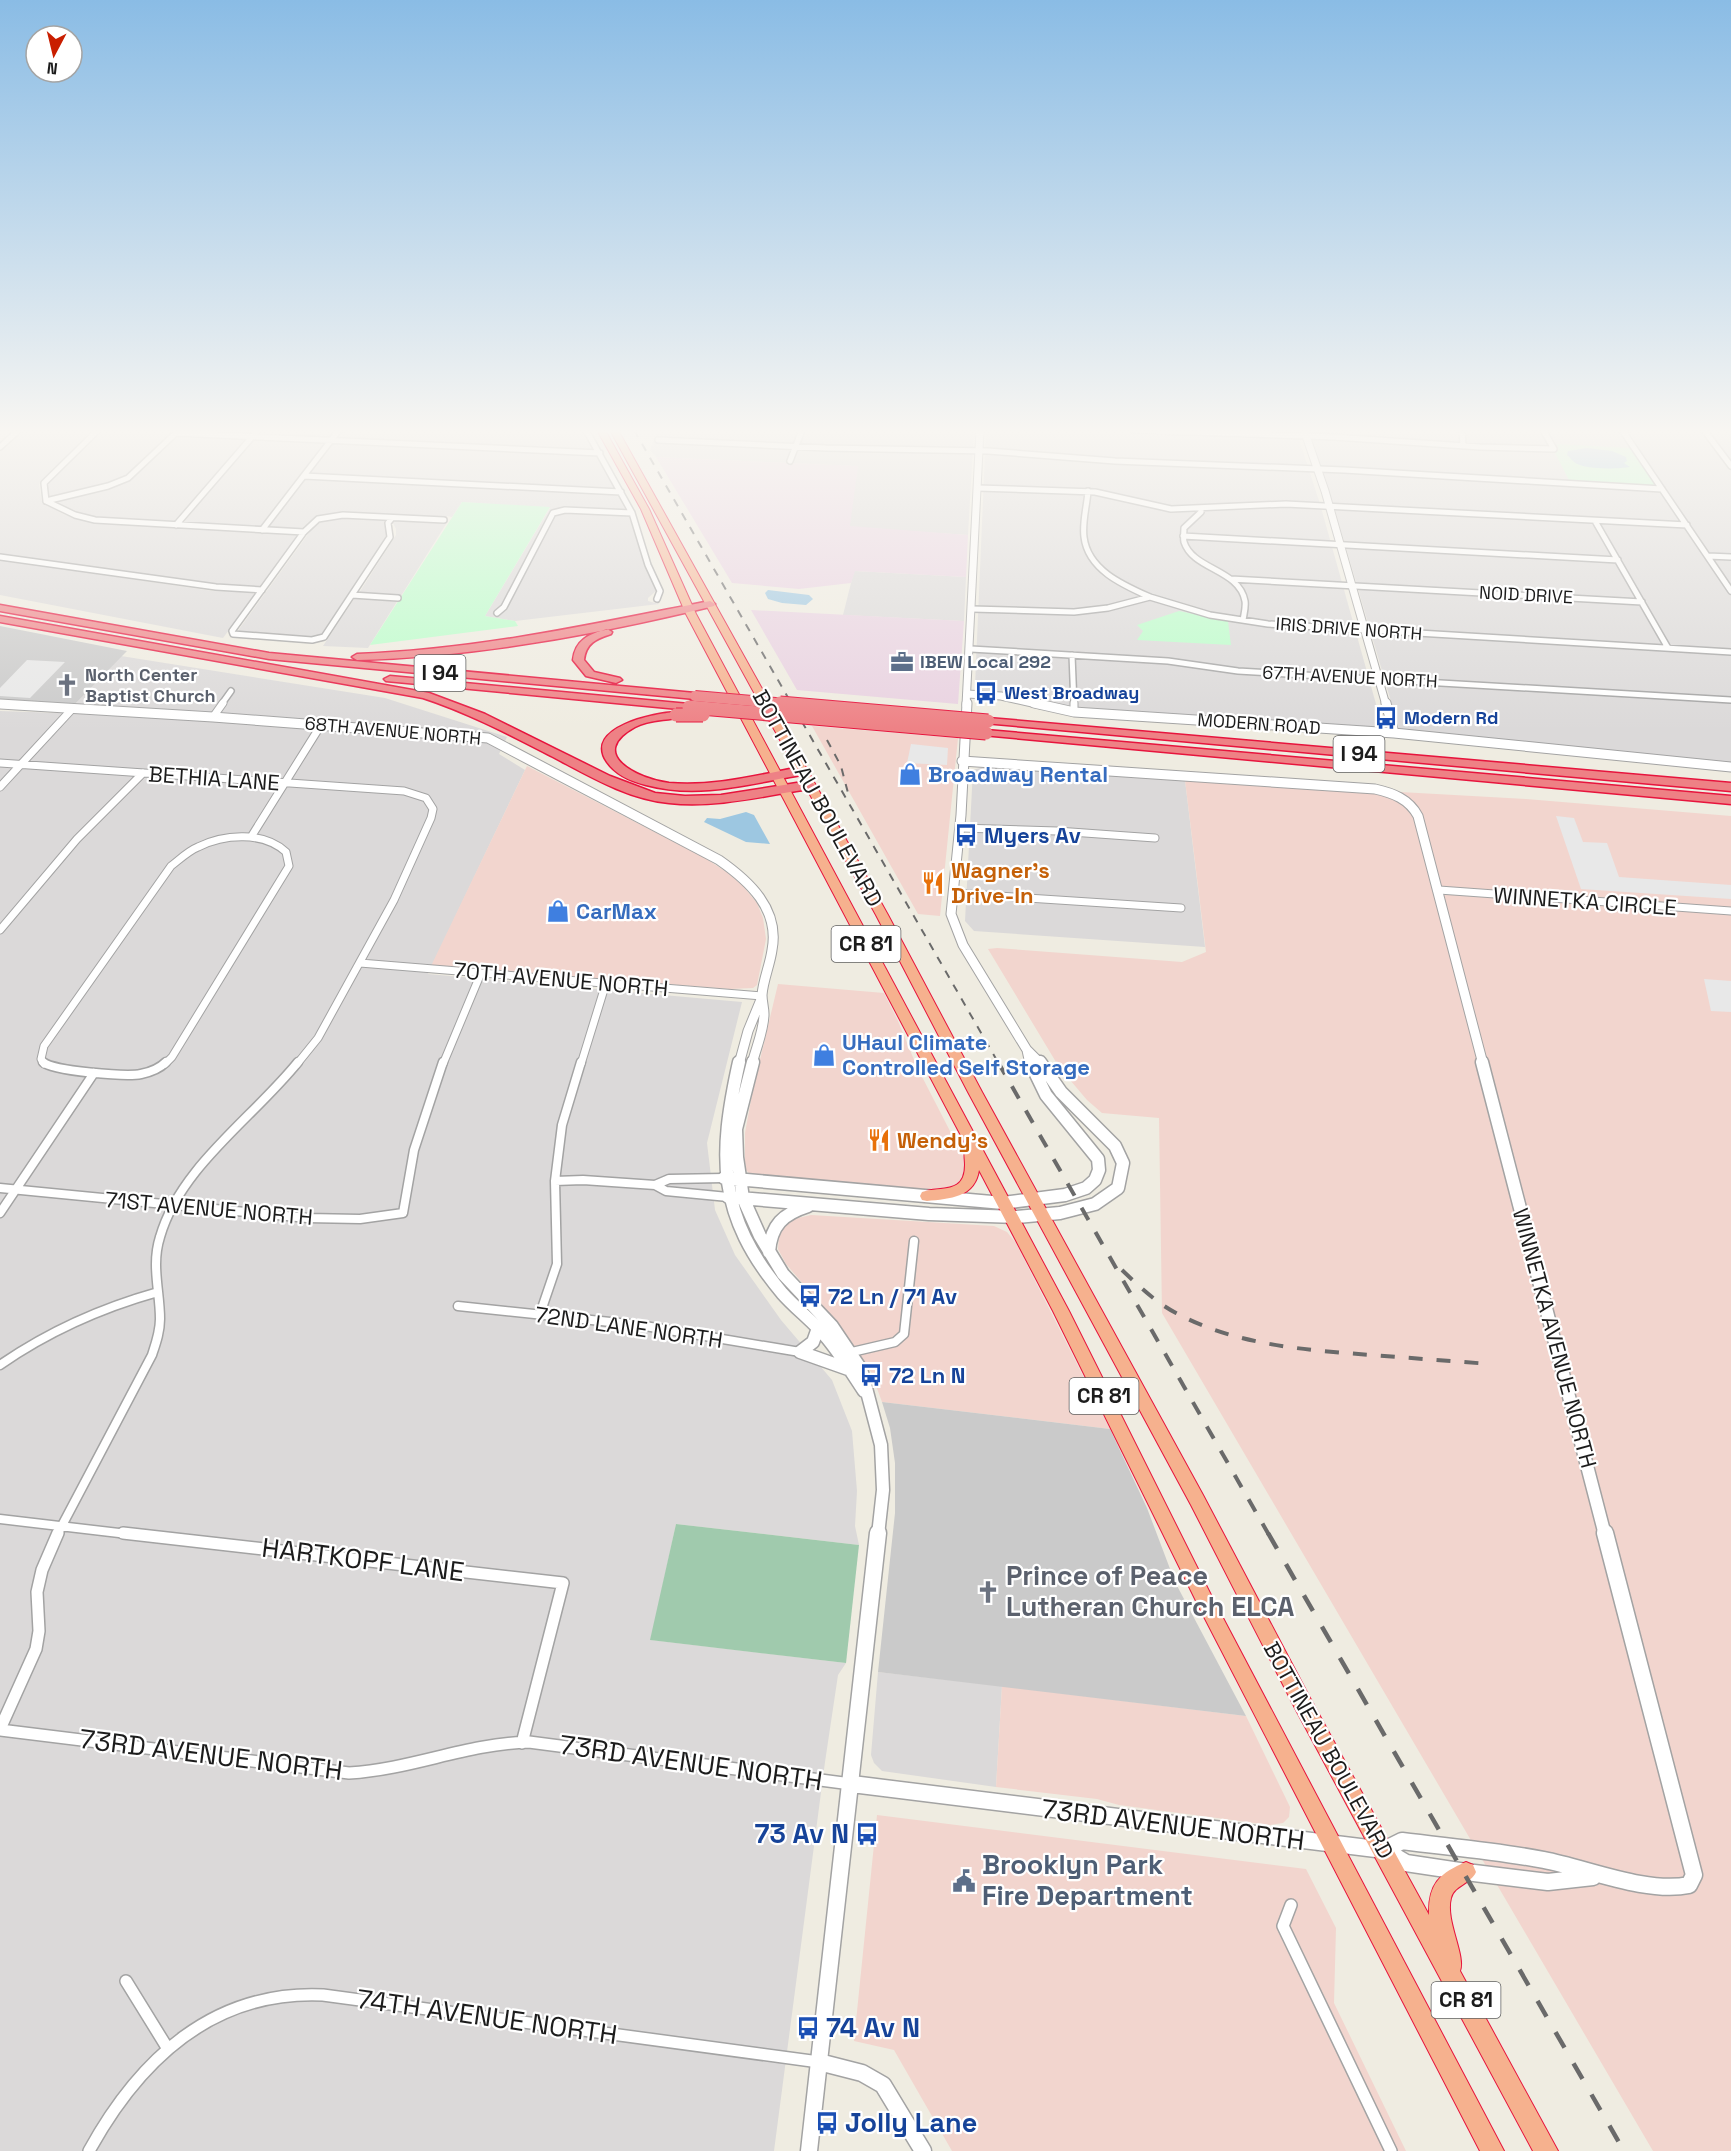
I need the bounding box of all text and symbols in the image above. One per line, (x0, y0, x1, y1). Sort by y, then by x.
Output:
north arrow (24, 24, 84, 84)
text: N (46, 57, 59, 79)
street label: NOID DRIVE (1479, 581, 1574, 608)
street label: IRIS DRIVE NORTH (1275, 612, 1423, 645)
office icon: IBEW Local 292 (889, 649, 915, 675)
place label: IBEW Local 292 (920, 650, 1051, 673)
road number: I 94 (414, 655, 466, 691)
street label: 67TH AVENUE NORTH (1262, 660, 1438, 693)
place label: North Center Baptist Church (85, 663, 216, 707)
church icon: North Center Baptist Church (54, 672, 80, 698)
bus stop icon: West Broadway (973, 680, 999, 706)
place label: West Broadway (1004, 681, 1139, 704)
street label: BOTTINEAU BOULEVARD (747, 685, 889, 911)
bus stop icon: Modern Rd (1373, 705, 1399, 731)
place label: Modern Rd (1404, 706, 1498, 729)
street label: MODERN ROAD (1197, 708, 1322, 739)
street label: 68TH AVENUE NORTH (304, 711, 482, 750)
road number: I 94 (1334, 736, 1384, 772)
street label: BETHIA LANE (147, 759, 281, 797)
place label: Broadway Rental (928, 760, 1108, 788)
shop icon: Broadway Rental (897, 761, 923, 787)
place label: Myers Av (984, 821, 1081, 849)
bus stop icon: Myers Av (953, 822, 979, 848)
place label: Wagner's Drive-In (951, 856, 1050, 909)
restaurant icon: Wagner's Drive-In (920, 870, 946, 896)
street label: WINNETKA CIRCLE (1492, 881, 1678, 921)
place label: CarMax (576, 897, 657, 925)
shop icon: CarMax (545, 898, 571, 924)
road number: CR 81 (832, 926, 900, 962)
street label: 70TH AVENUE NORTH (452, 956, 670, 1002)
place label: UHaul Climate Controlled Self Storage (842, 1028, 1090, 1081)
shop icon: UHaul Climate Controlled Self Storage (811, 1042, 837, 1068)
place label: Wendy's (897, 1126, 988, 1154)
restaurant icon: Wendy's (866, 1127, 892, 1153)
street label: 71ST AVENUE NORTH (104, 1185, 314, 1231)
street label: WINNETKA AVENUE NORTH (1507, 1205, 1603, 1471)
place label: 72 Ln / 71 Av (828, 1282, 957, 1310)
bus stop icon: 72 Ln / 71 Av (797, 1283, 823, 1309)
street label: 72ND LANE NORTH (533, 1300, 725, 1354)
place label: 72 Ln N (889, 1361, 966, 1389)
bus stop icon: 72 Ln N (858, 1362, 884, 1388)
road number: CR 81 (1070, 1378, 1138, 1414)
street label: HARTKOPF LANE (260, 1530, 466, 1589)
place label: Prince of Peace Lutheran Church ELCA (1006, 1558, 1294, 1624)
church icon: Prince of Peace Lutheran Church ELCA (975, 1579, 1001, 1605)
street label: BOTTINEAU BOULEVARD (1258, 1637, 1400, 1863)
street label: 73RD AVENUE NORTH (77, 1721, 345, 1788)
street label: 73RD AVENUE NORTH (557, 1727, 825, 1798)
street label: 73RD AVENUE NORTH (1039, 1791, 1307, 1858)
place label: 73 Av N (755, 1816, 849, 1851)
bus stop icon: 73 Av N (854, 1821, 880, 1847)
place label: Brooklyn Park Fire Department (982, 1847, 1193, 1913)
public building icon: Brooklyn Park Fire Department (951, 1868, 977, 1894)
street label: 74TH AVENUE NORTH (355, 1981, 620, 2052)
road number: CR 81 (1432, 1982, 1500, 2018)
place label: 74 Av N (826, 2010, 920, 2045)
bus stop icon: 74 Av N (795, 2015, 821, 2041)
place label: Jolly Lane (845, 2105, 977, 2140)
bus stop icon: Jolly Lane (814, 2110, 840, 2136)

